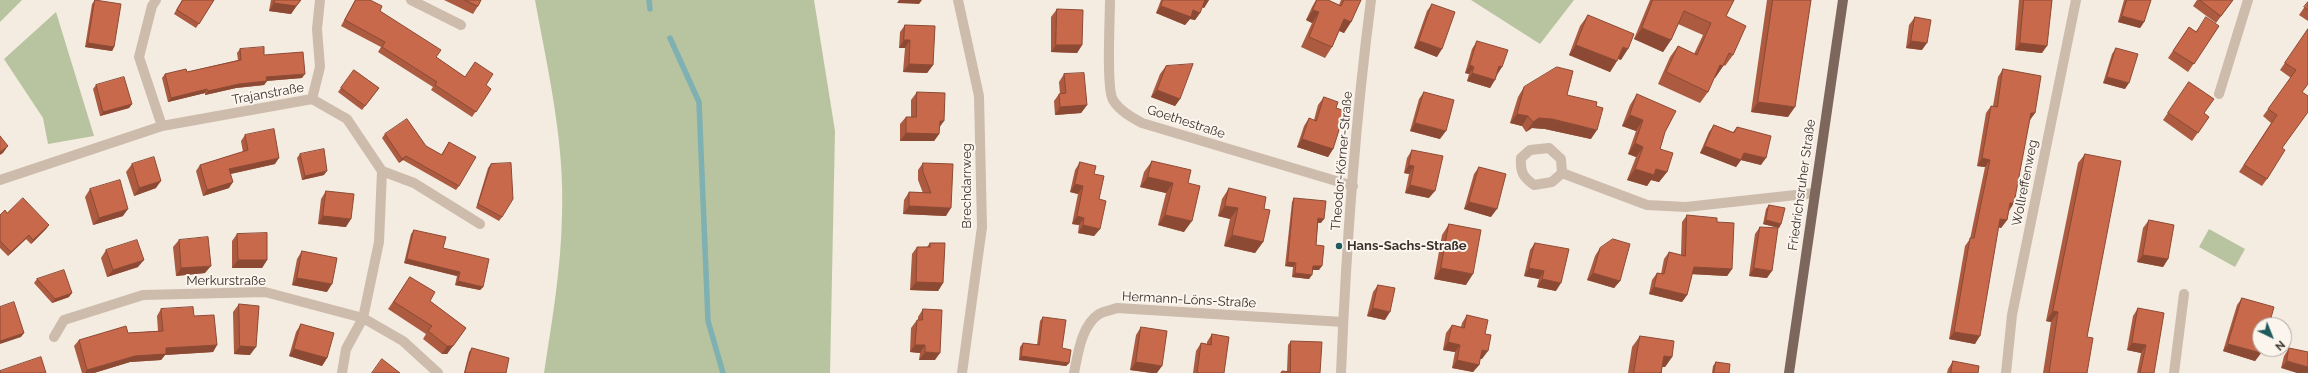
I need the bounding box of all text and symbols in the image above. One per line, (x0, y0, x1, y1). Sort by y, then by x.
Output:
street label: Trajanstraße (231, 80, 305, 108)
street label: Theodor-Körner-Straße (1328, 91, 1356, 231)
street label: Goethestraße (1145, 102, 1227, 142)
street label: Friedrichsruher Straße (1785, 118, 1819, 252)
street label: Wollreffenweg (2009, 138, 2041, 228)
street label: Brechdarrweg (959, 143, 975, 229)
place label: Hans-Sachs-Straße (1347, 238, 1467, 254)
marker: Hans-Sachs-Straße (1334, 241, 1344, 251)
street label: Merkurstraße (186, 273, 266, 289)
street label: Hermann-Löns-Straße (1121, 289, 1257, 311)
north arrow (2252, 317, 2292, 357)
text: N (2272, 338, 2287, 353)

